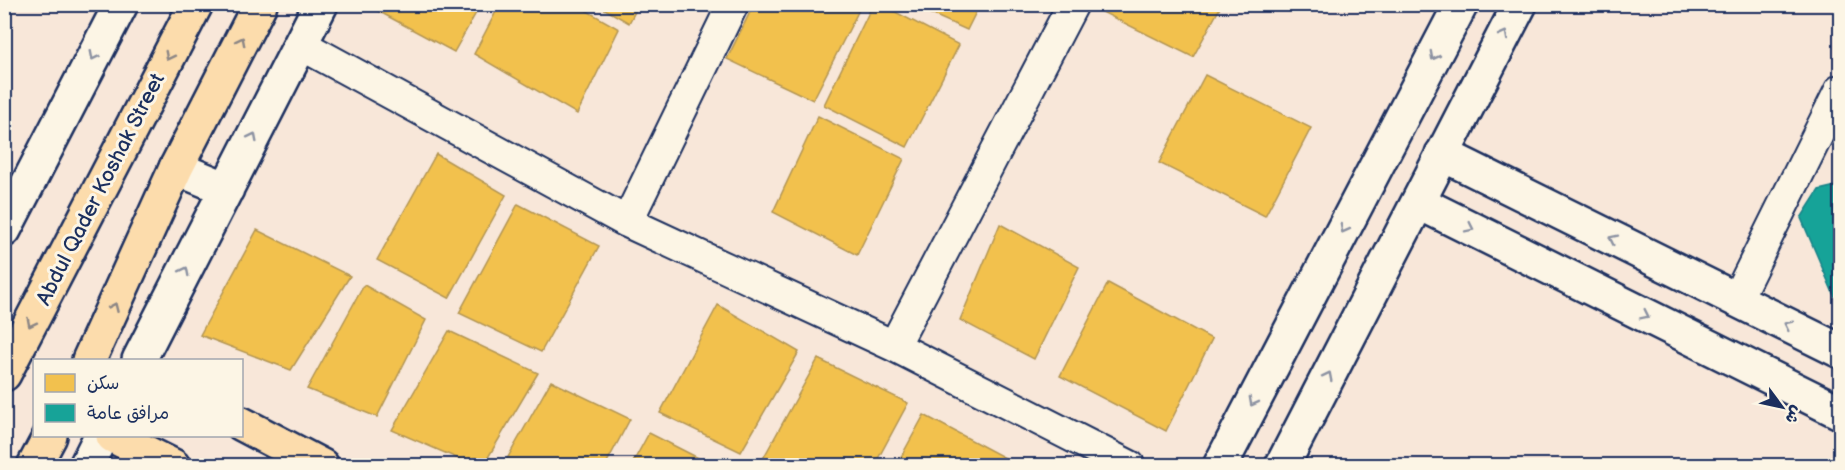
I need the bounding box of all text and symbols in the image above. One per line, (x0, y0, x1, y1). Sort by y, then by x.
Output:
one-way arrow (1497, 31, 1509, 42)
one-way arrow (234, 37, 245, 47)
one-way arrow (90, 50, 101, 61)
one-way arrow (165, 50, 176, 61)
one-way arrow (1430, 50, 1441, 61)
street label: Abdul Qader Koshak Street (31, 69, 170, 309)
one-way arrow (246, 132, 257, 143)
one-way arrow (1464, 221, 1474, 232)
one-way arrow (1340, 223, 1351, 233)
one-way arrow (1609, 234, 1620, 246)
one-way arrow (178, 267, 189, 277)
one-way arrow (106, 303, 118, 314)
one-way arrow (1638, 307, 1649, 319)
one-way arrow (27, 317, 38, 327)
one-way arrow (1783, 321, 1794, 333)
legend (33, 359, 243, 437)
one-way arrow (1321, 372, 1332, 383)
text: سكن (87, 373, 119, 394)
north arrow (1752, 377, 1812, 437)
one-way arrow (1249, 396, 1260, 406)
text: ش (1781, 402, 1806, 427)
text: مرافق عامة (87, 403, 169, 424)

